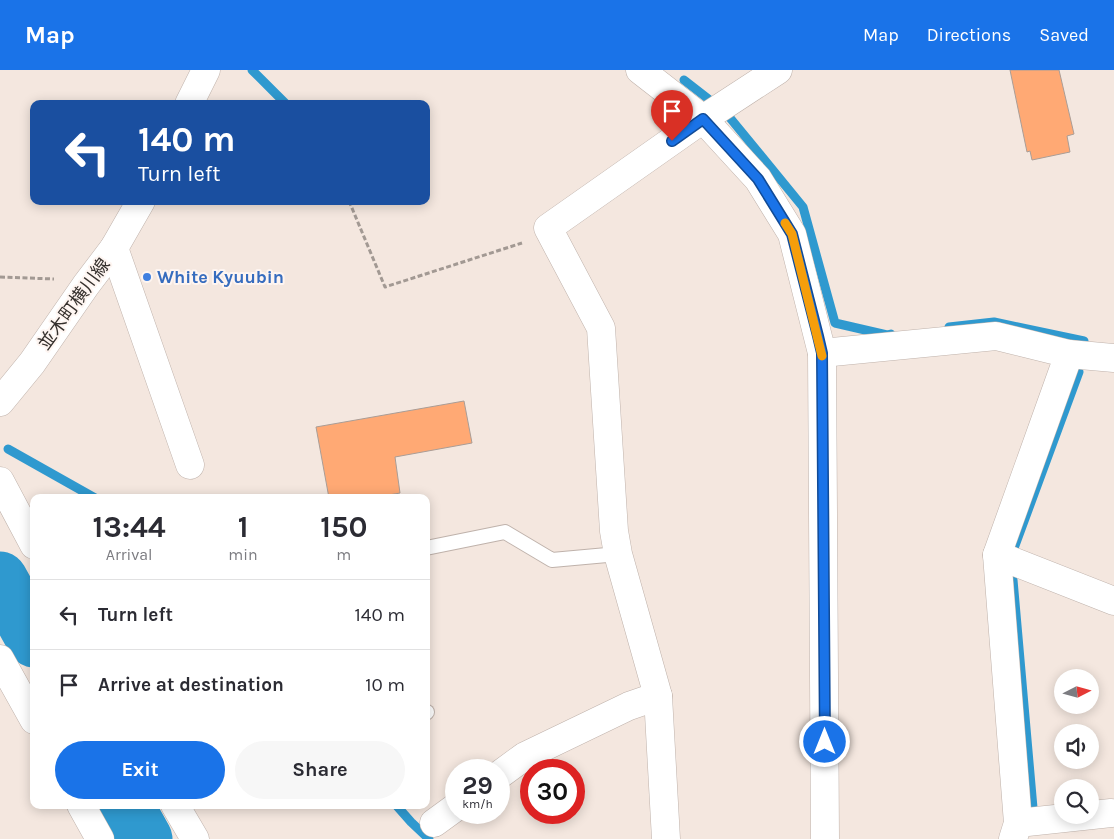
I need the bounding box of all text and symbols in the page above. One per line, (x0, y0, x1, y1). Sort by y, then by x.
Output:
text: Map (25, 21, 75, 49)
text: Map (863, 24, 899, 46)
text: Directions (927, 24, 1011, 46)
text: Saved (1039, 24, 1089, 46)
pin (651, 90, 693, 141)
icon: arrive (658, 97, 686, 125)
text: 140 m (138, 119, 236, 160)
icon: left (55, 120, 120, 185)
text: Turn left (138, 161, 221, 187)
street label: 並木町横川線 (33, 254, 115, 354)
place label: White Kyuubin (157, 266, 284, 288)
marker: White Kyuubin (141, 271, 153, 283)
text: 13:44 (93, 509, 166, 545)
text: 1 (238, 509, 248, 545)
text: 150 (320, 509, 367, 545)
text: Arrival (106, 545, 153, 564)
text: min (228, 545, 258, 564)
text: m (336, 545, 351, 564)
icon: left (55, 601, 83, 629)
text: Turn left (98, 604, 173, 626)
text: 140 m (355, 604, 405, 626)
north arrow (1054, 669, 1099, 714)
map controls (1054, 669, 1099, 824)
icon: arrive (55, 671, 83, 699)
text: Arrive at destination (98, 674, 284, 696)
text: 10 m (365, 674, 405, 696)
position arrow (798, 715, 850, 767)
button: sound (1054, 724, 1099, 769)
button: Exit (55, 741, 225, 799)
button: Share (235, 741, 405, 799)
speed limit sign: 30 (520, 759, 585, 824)
text: 29 (462, 771, 493, 800)
button: search (1054, 779, 1099, 824)
text: km/h (462, 797, 493, 811)

